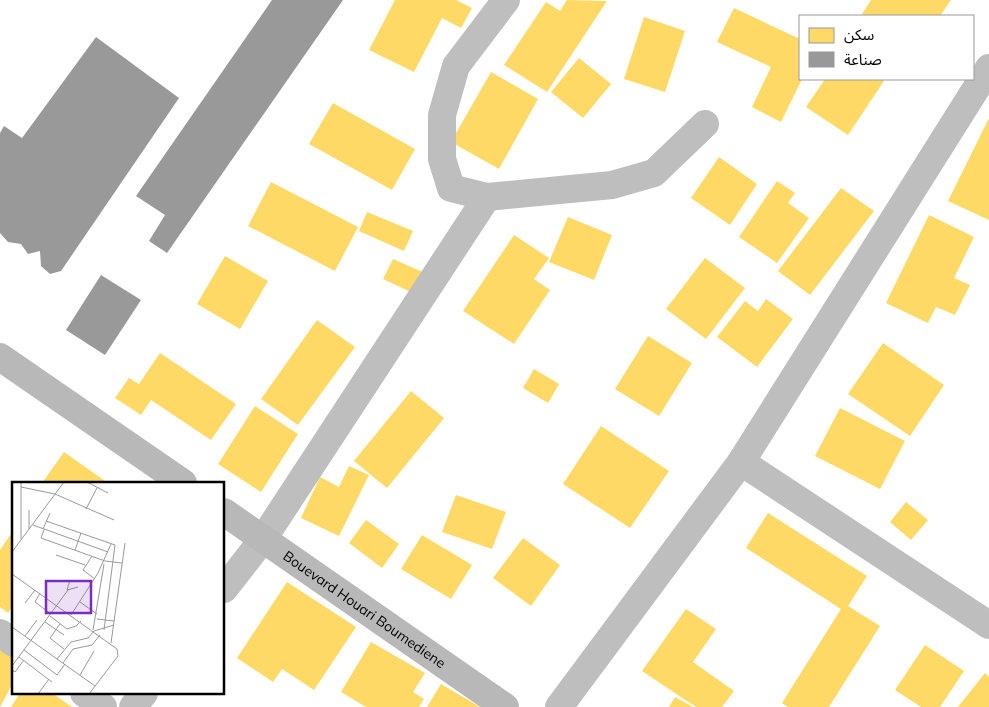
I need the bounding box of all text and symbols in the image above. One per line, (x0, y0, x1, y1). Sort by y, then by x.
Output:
legend (799, 15, 974, 80)
text: سكن (844, 25, 875, 44)
text: صناعة (844, 50, 882, 69)
inset map (12, 482, 225, 694)
street label: Bouevard Houari Boumediene (280, 547, 449, 672)

